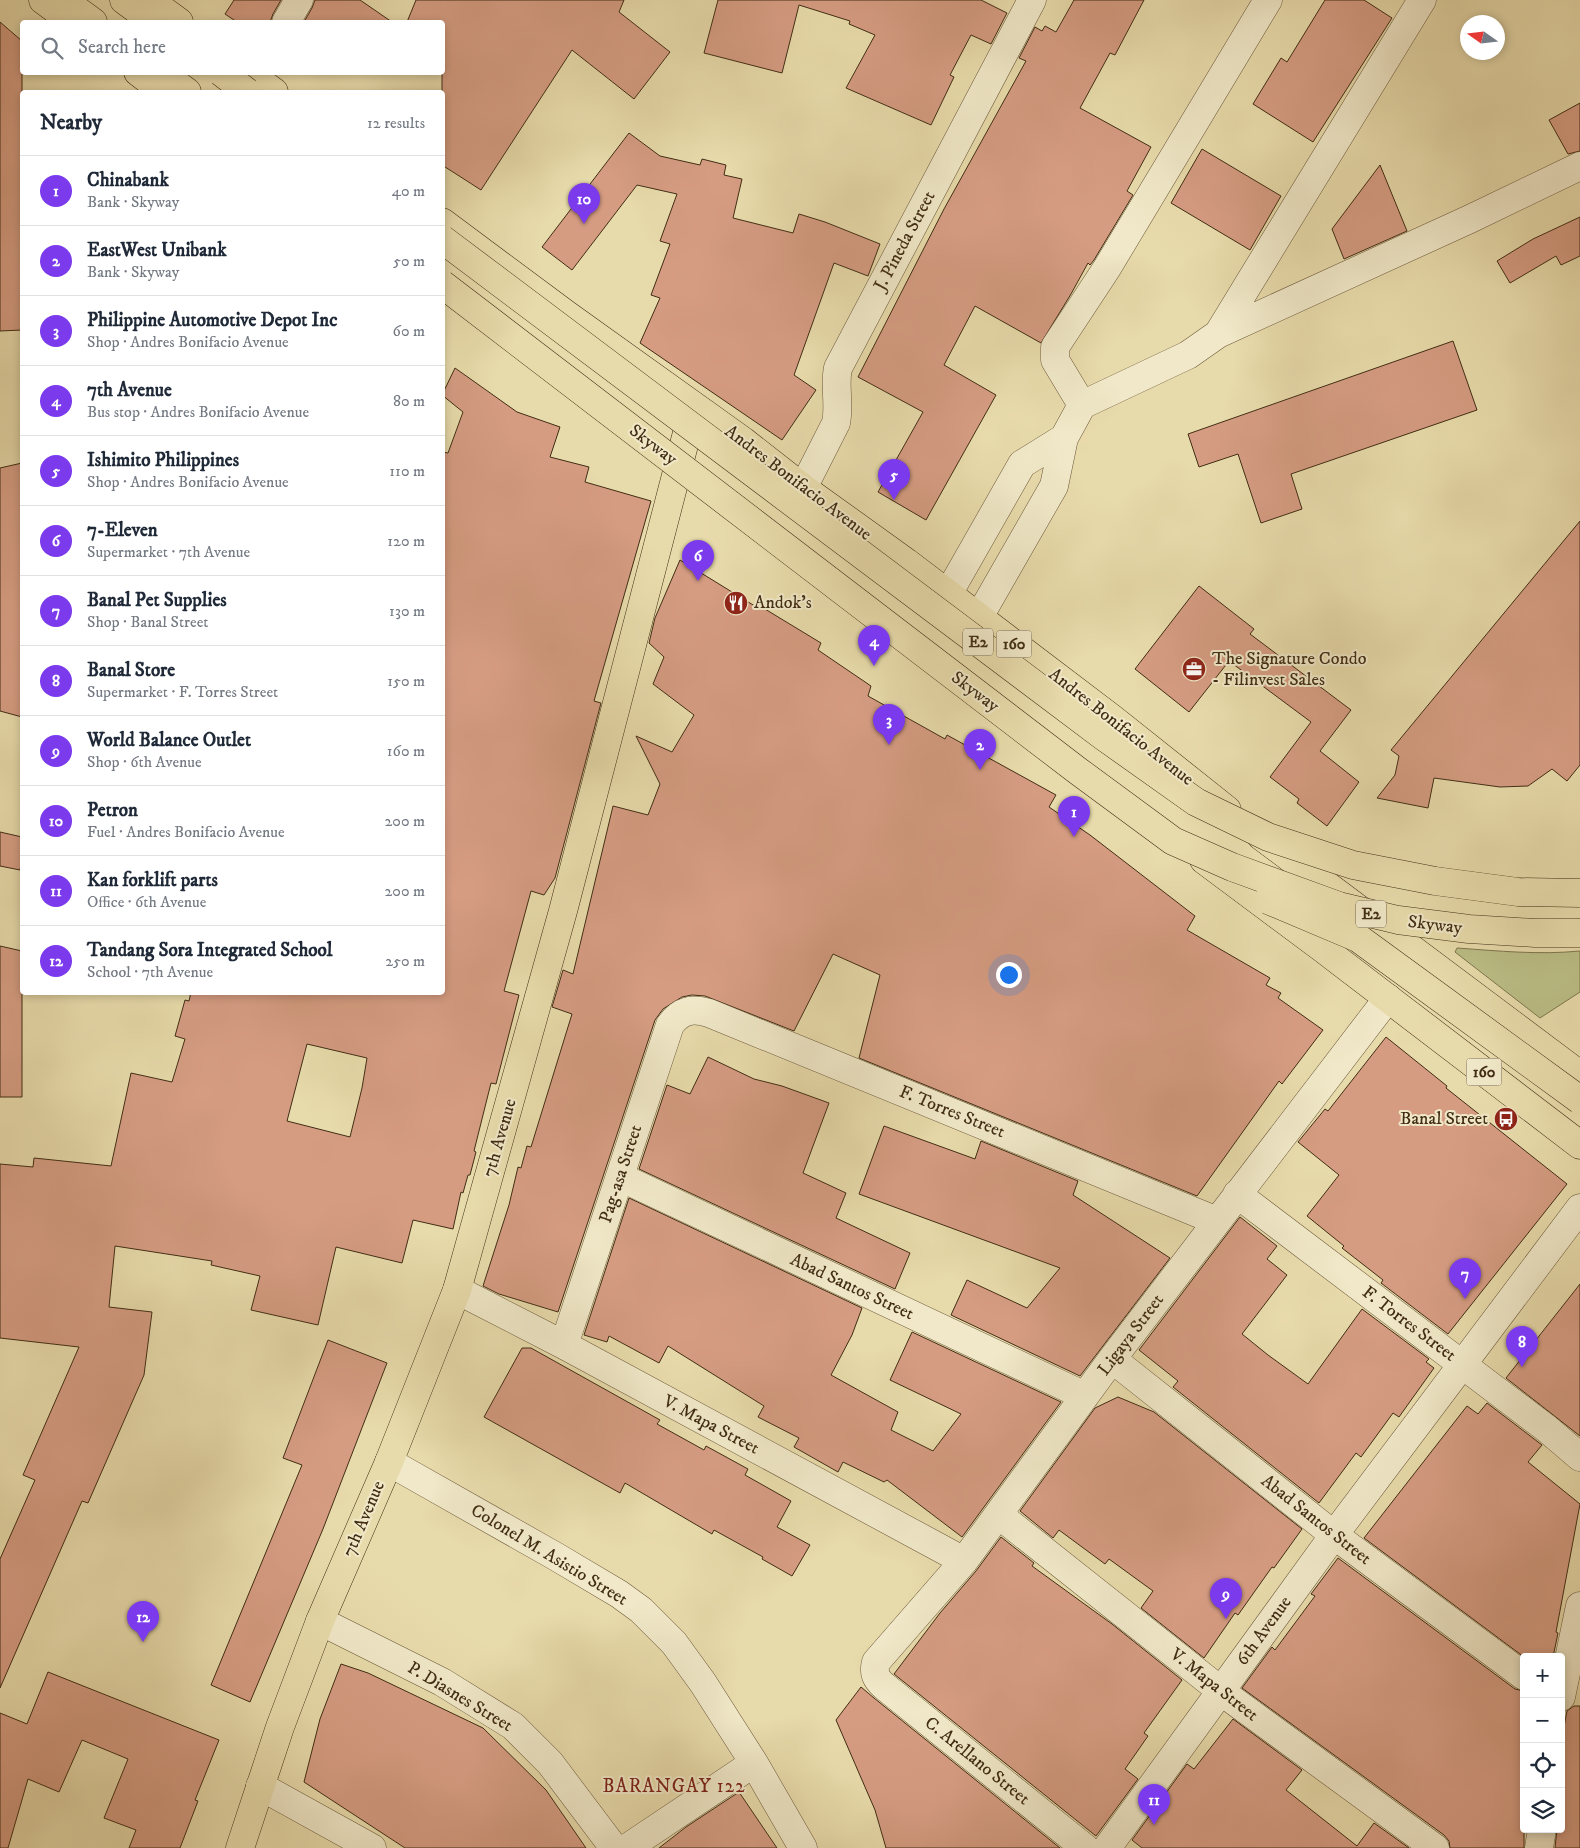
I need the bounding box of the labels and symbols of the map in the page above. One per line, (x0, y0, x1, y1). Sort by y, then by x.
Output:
north arrow (1460, 15, 1505, 60)
pin: 10 (568, 183, 600, 224)
street label: J. Pineda Street (869, 187, 941, 296)
street label: Skyway (625, 420, 682, 470)
street label: Andres Bonifacio Avenue (720, 421, 876, 545)
pin: 5 (878, 459, 910, 500)
pin: 6 (682, 540, 714, 581)
restaurant icon: Andok's (723, 590, 749, 616)
place label: Andok's (754, 592, 812, 614)
pin: 4 (858, 625, 890, 666)
road number: E2 (963, 628, 993, 656)
road number: 160 (996, 630, 1032, 658)
place label: The Signature Condo - Filinvest Sales (1212, 648, 1367, 691)
office icon: The Signature Condo - Filinvest Sales (1181, 656, 1207, 682)
street label: Andres Bonifacio Avenue (1044, 663, 1198, 791)
street label: Skyway (947, 667, 1004, 717)
pin: 3 (873, 704, 905, 745)
pin: 2 (964, 729, 996, 770)
pin: 1 (1058, 796, 1090, 837)
road number: E2 (1356, 901, 1386, 928)
street label: Skyway (1407, 911, 1464, 939)
your location (996, 962, 1022, 988)
road number: 160 (1466, 1058, 1502, 1086)
street label: F. Torres Street (896, 1081, 1008, 1143)
street label: 7th Avenue (478, 1096, 522, 1180)
bus stop icon: Banal Street (1493, 1106, 1519, 1132)
place label: Banal Street (1400, 1108, 1488, 1130)
street label: Pag-asa Street (595, 1122, 647, 1226)
street label: Abad Santos Street (787, 1249, 917, 1325)
pin: 7 (1449, 1258, 1481, 1299)
street label: F. Torres Street (1358, 1282, 1461, 1367)
street label: Ligaya Street (1093, 1290, 1169, 1380)
pin: 8 (1506, 1326, 1538, 1367)
street label: V. Mapa Street (658, 1390, 763, 1460)
street label: Abad Santos Street (1257, 1470, 1376, 1570)
street label: 7th Avenue (338, 1478, 390, 1560)
street label: Colonel M. Asistio Street (467, 1499, 632, 1611)
pin: 9 (1210, 1578, 1242, 1619)
street label: 6th Avenue (1231, 1592, 1297, 1670)
pin: 12 (127, 1601, 159, 1642)
street label: V. Mapa Street (1165, 1643, 1263, 1726)
street label: P. Diasnes Street (404, 1657, 517, 1737)
street label: C. Arellano Street (920, 1712, 1034, 1810)
district label: BARANGAY 122 (603, 1775, 745, 1798)
pin: 11 (1138, 1784, 1170, 1825)

